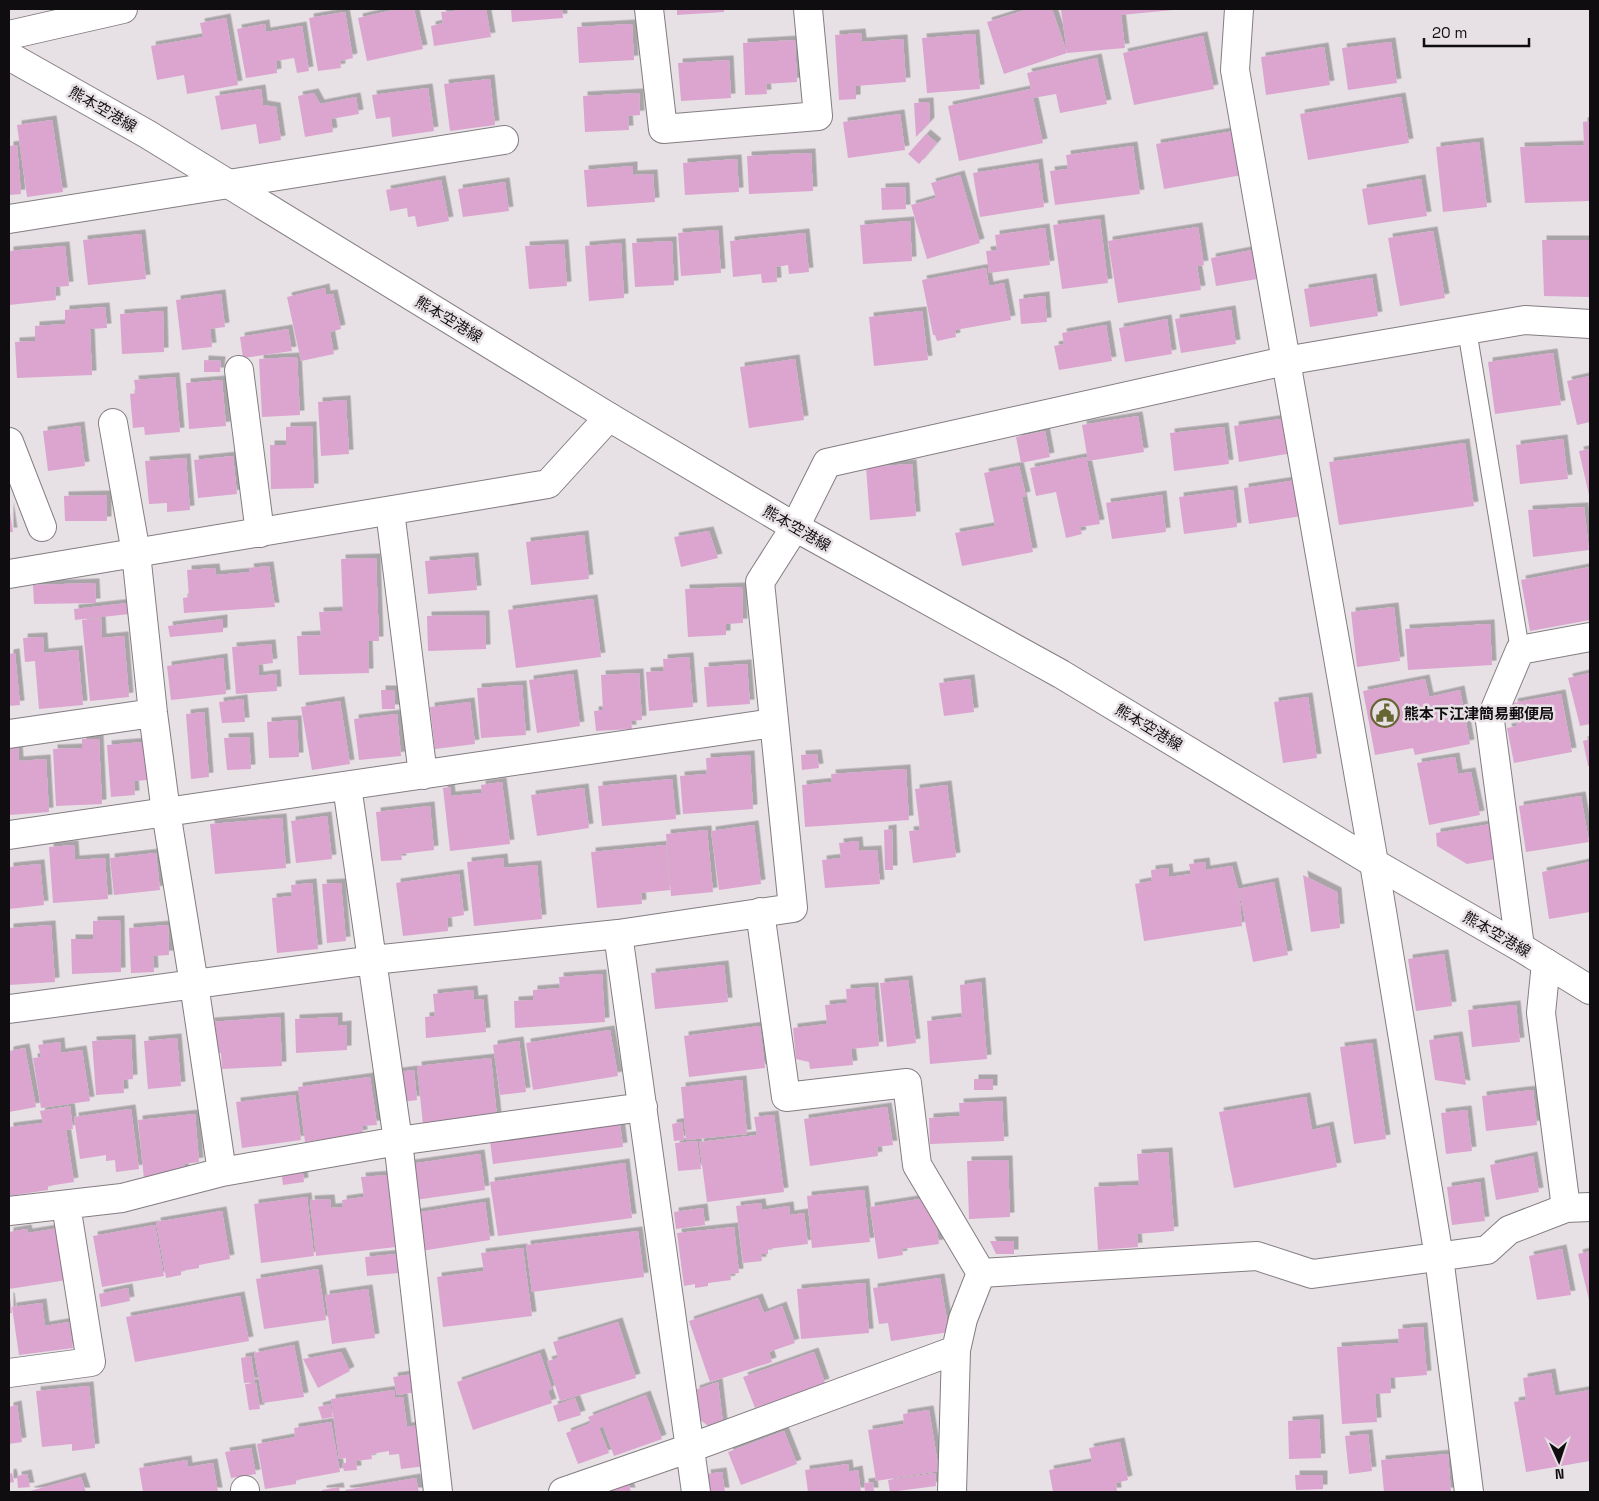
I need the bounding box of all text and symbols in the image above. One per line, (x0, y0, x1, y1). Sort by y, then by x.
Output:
scale bar (1424, 15, 1529, 47)
text: 20 m (1432, 23, 1467, 42)
street label: 熊本空港線 (66, 82, 140, 136)
street label: 熊本空港線 (412, 292, 486, 346)
street label: 熊本空港線 (760, 501, 834, 555)
public building icon: 熊本下江津簡易郵便局 (1370, 698, 1400, 728)
street label: 熊本空港線 (1112, 700, 1186, 754)
place label: 熊本下江津簡易郵便局 (1404, 704, 1554, 723)
street label: 熊本空港線 (1460, 907, 1534, 961)
north arrow (1534, 1436, 1584, 1486)
text: N (1555, 1465, 1565, 1483)

